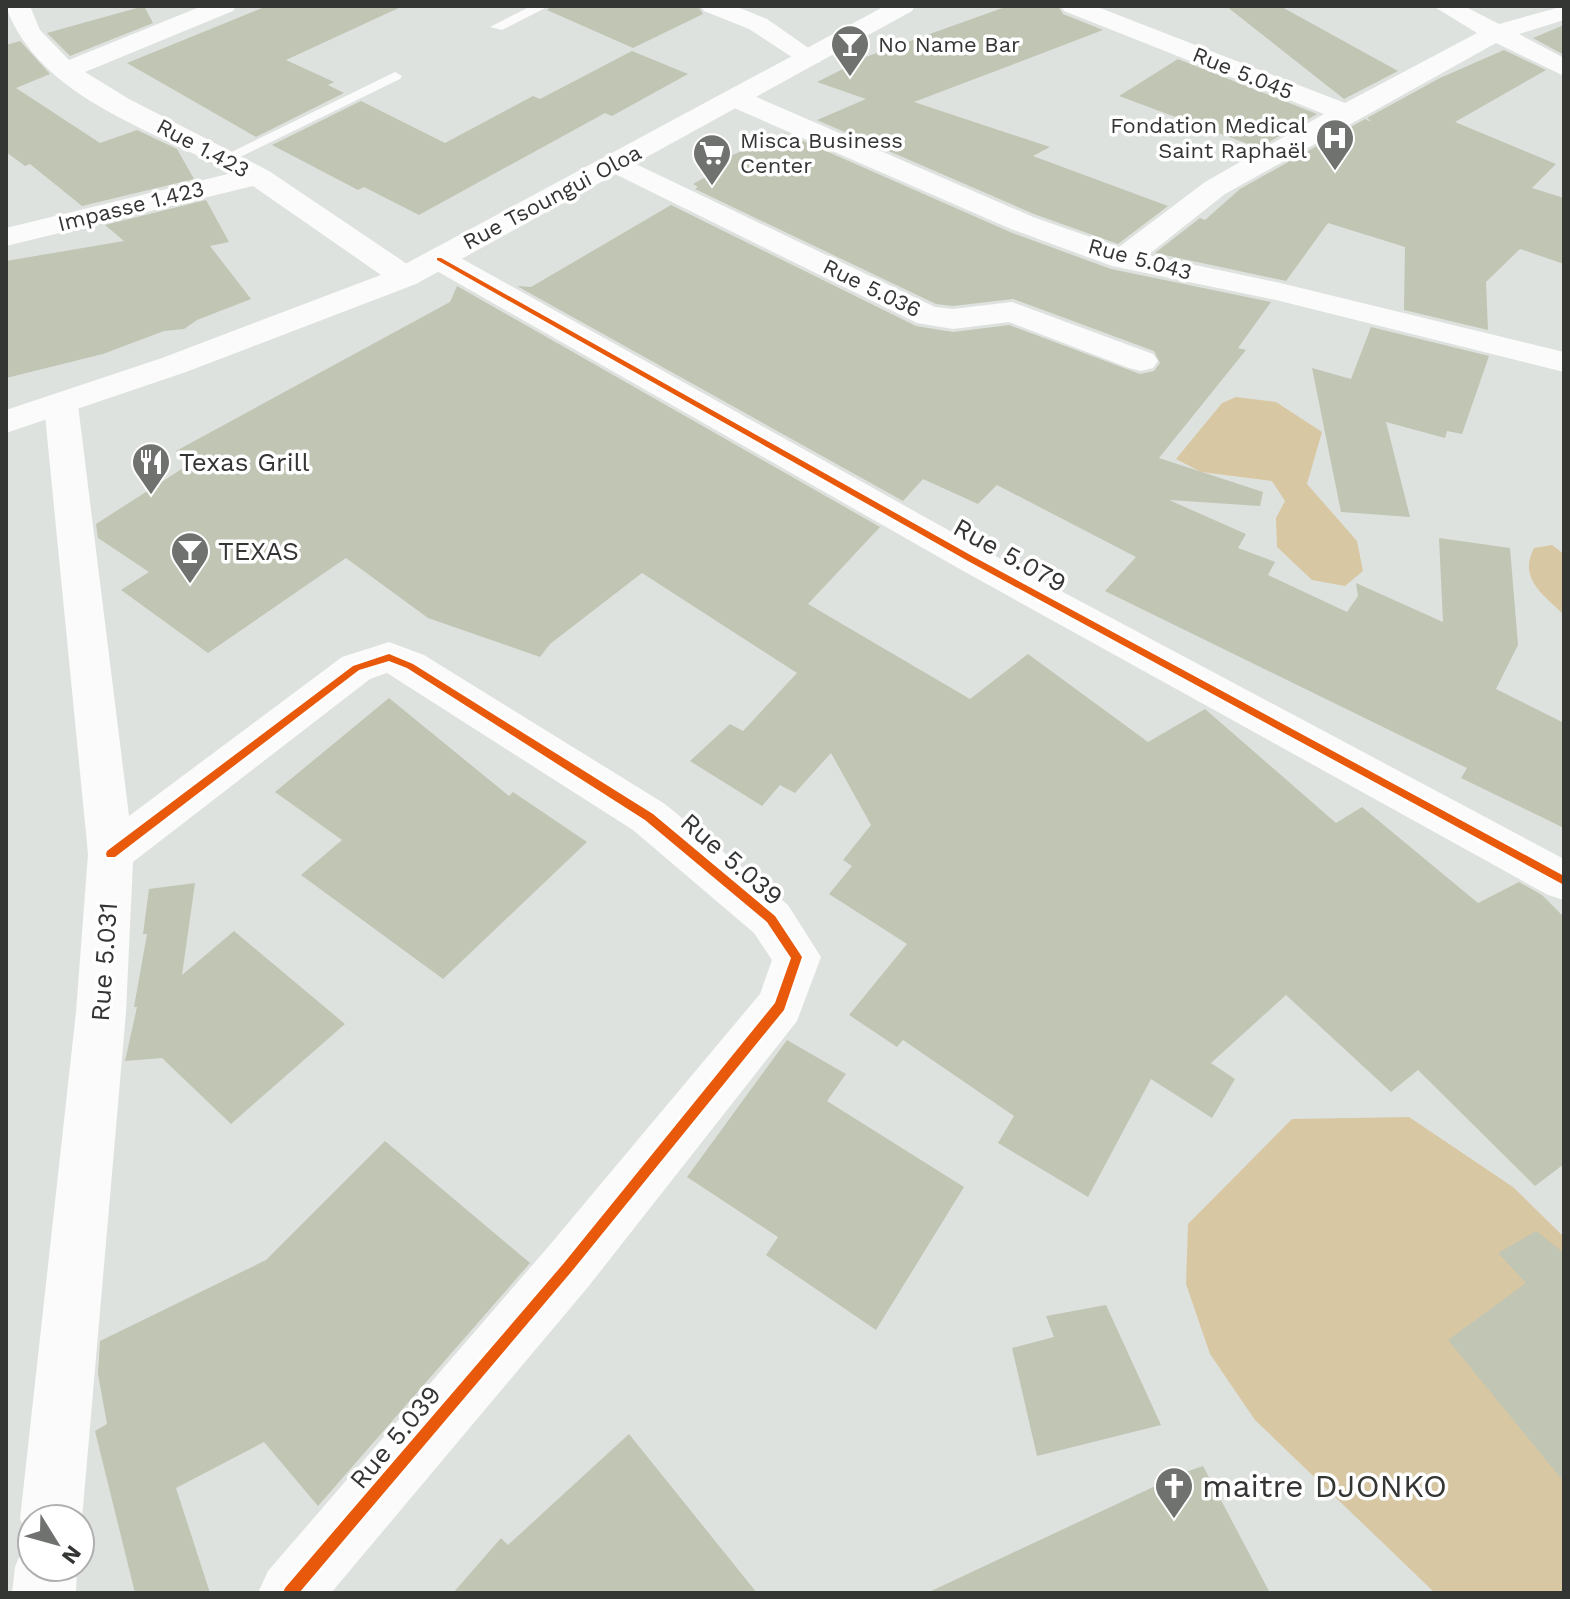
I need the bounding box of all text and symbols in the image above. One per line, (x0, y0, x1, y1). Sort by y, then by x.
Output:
bar icon: No Name Bar (829, 23, 871, 78)
place label: No Name Bar (878, 32, 1020, 57)
street label: Rue 5.045 (1189, 42, 1297, 104)
street label: Rue 1.423 (153, 113, 253, 183)
place label: Fondation Medical Saint Raphaël (1110, 113, 1307, 163)
hospital icon: Fondation Medical Saint Raphaël (1314, 117, 1356, 172)
place label: Misca Business Center (740, 128, 903, 178)
supermarket icon: Misca Business Center (691, 132, 733, 187)
street label: Rue Tsoungui Oloa (459, 139, 645, 255)
street label: Impasse 1.423 (55, 176, 207, 236)
street label: Rue 5.043 (1085, 233, 1195, 285)
street label: Rue 5.036 (819, 254, 925, 322)
restaurant icon: Texas Grill (130, 441, 172, 496)
place label: Texas Grill (179, 447, 310, 477)
street label: Rue 5.079 (948, 512, 1072, 598)
bar icon: TEXAS (169, 530, 211, 585)
place label: TEXAS (218, 536, 299, 566)
street label: Rue 5.039 (675, 807, 789, 911)
street label: Rue 5.031 (85, 901, 123, 1023)
street label: Rue 5.039 (343, 1379, 447, 1495)
church icon: maitre DJONKO (1153, 1465, 1195, 1520)
place label: maitre DJONKO (1202, 1467, 1447, 1505)
north arrow (16, 1503, 96, 1583)
text: N (57, 1541, 86, 1569)

